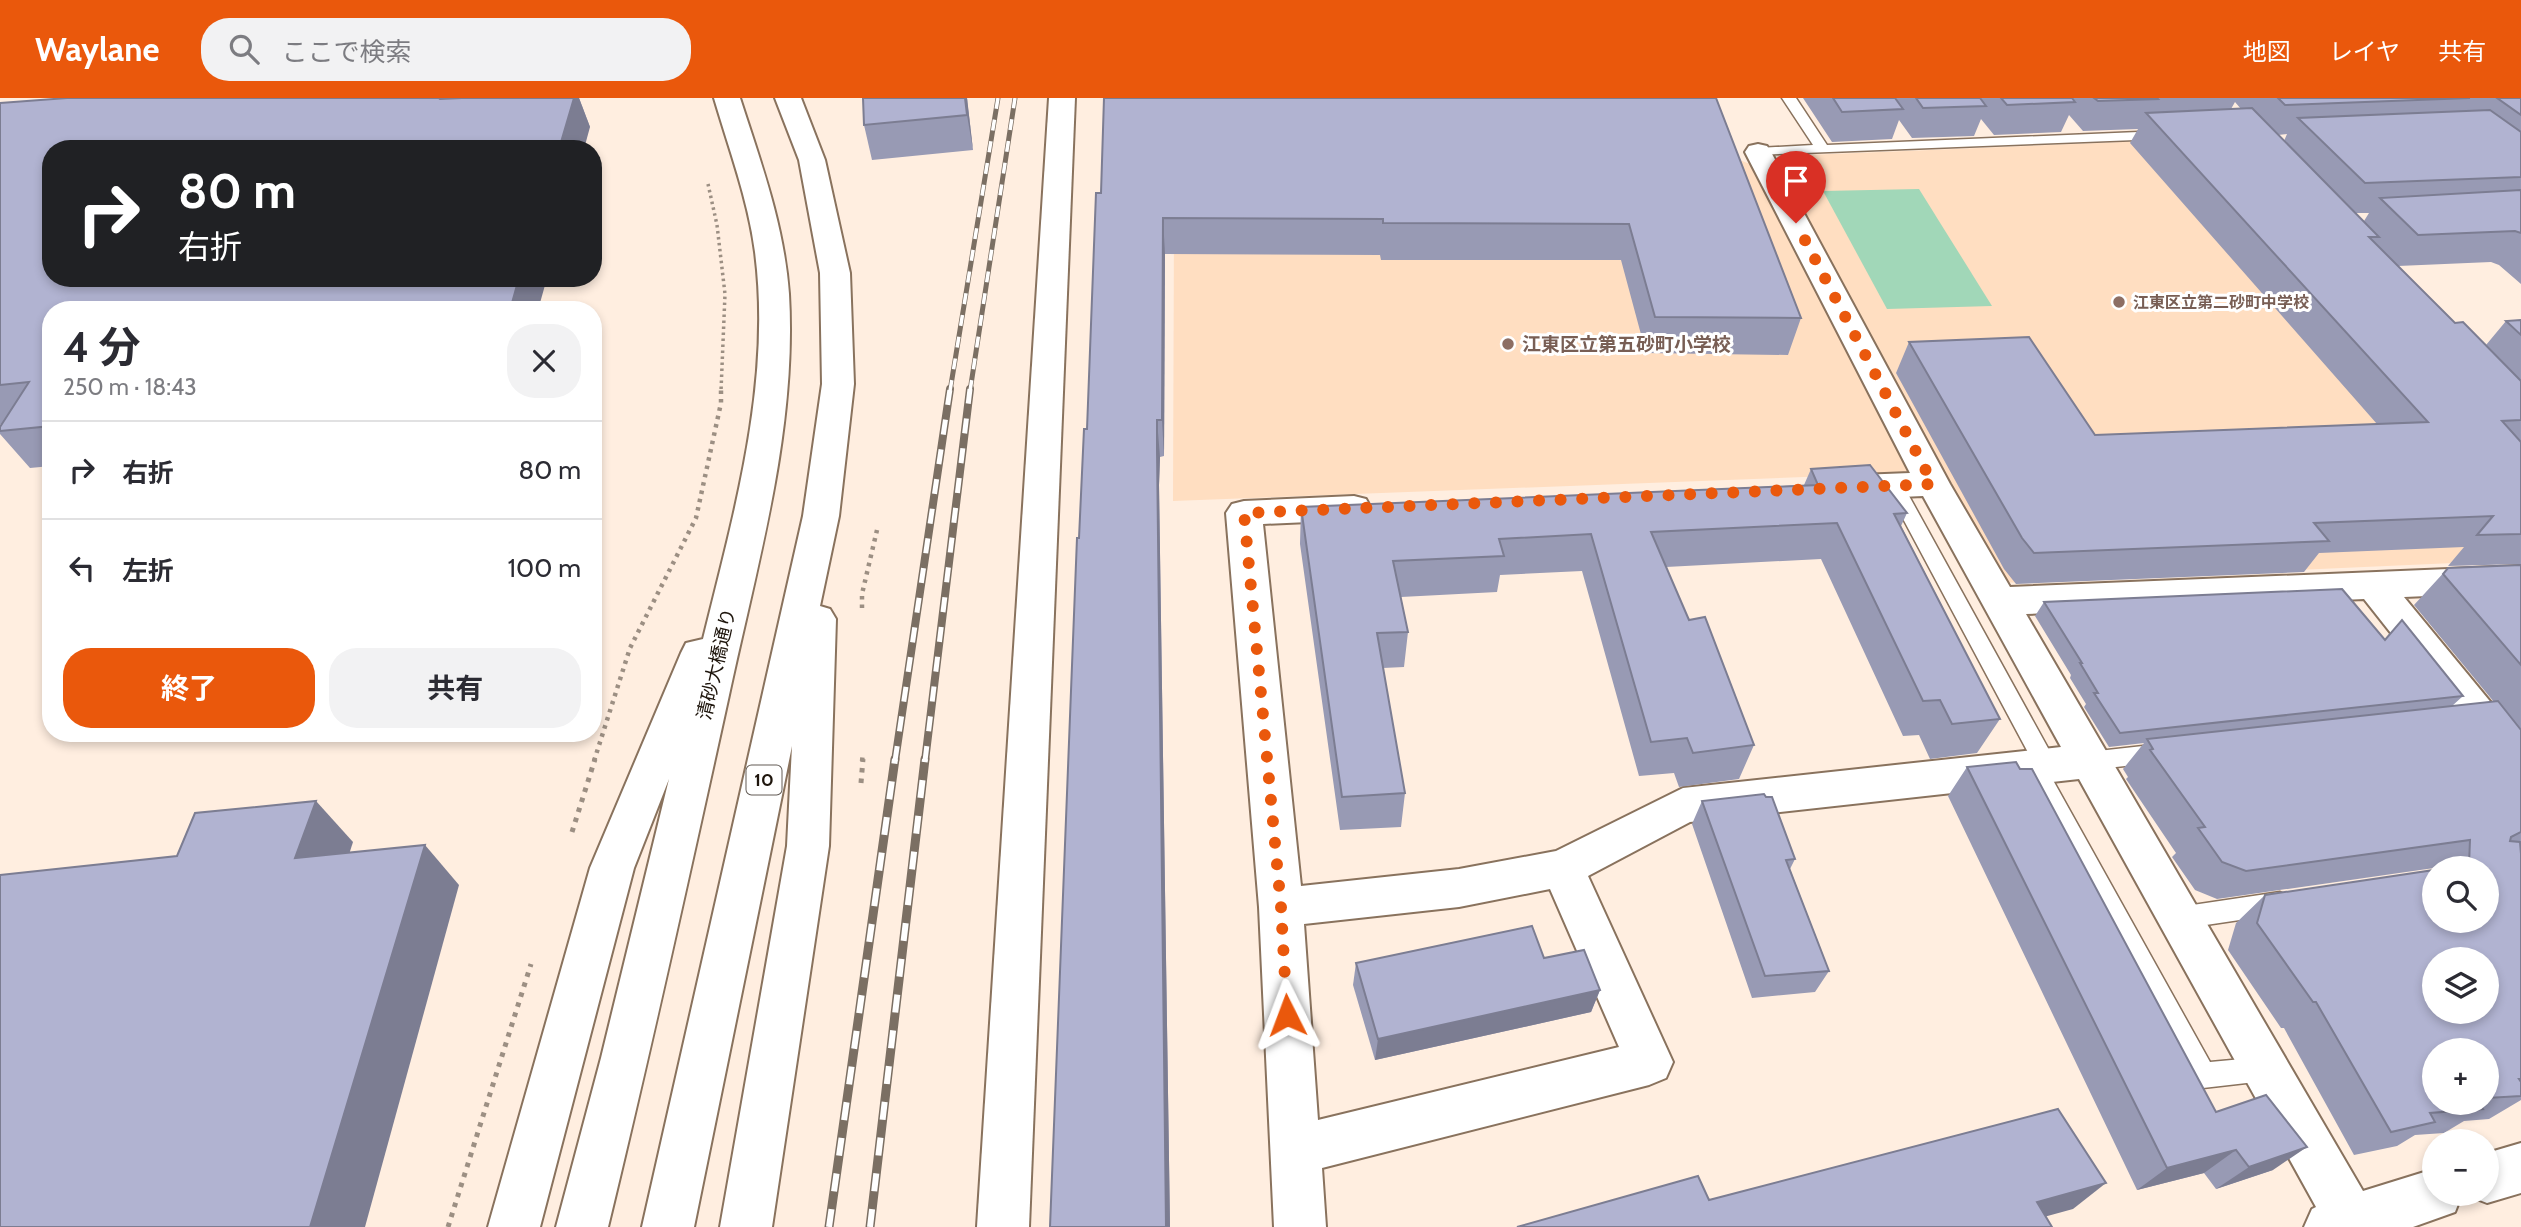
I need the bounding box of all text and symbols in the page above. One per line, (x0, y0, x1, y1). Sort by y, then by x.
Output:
search box (201, 18, 691, 81)
text: Waylane (35, 29, 159, 69)
icon: search (225, 30, 263, 68)
text: ここで検索 (281, 36, 411, 68)
text: 地図 (2243, 37, 2291, 66)
text: レイヤ (2329, 37, 2400, 66)
text: 共有 (2438, 37, 2486, 66)
pin (1766, 151, 1826, 223)
text: 80 m (178, 161, 296, 220)
icon: arrive (1777, 162, 1815, 200)
icon: right (63, 168, 154, 259)
text: 右折 (178, 227, 242, 266)
place label: 江東区立第二砂町中学校 (2133, 293, 2309, 312)
marker: 江東区立第二砂町中学校 (2111, 294, 2127, 310)
text: 4 分 (63, 321, 141, 373)
button: close (507, 324, 581, 398)
place label: 江東区立第五砂町小学校 (1522, 333, 1731, 356)
marker: 江東区立第五砂町小学校 (1500, 336, 1516, 352)
text: 250 m · 18:43 (63, 373, 197, 401)
icon: right (63, 451, 101, 489)
text: 80 m (518, 454, 581, 486)
text: 右折 (122, 457, 174, 489)
icon: left (63, 549, 101, 587)
text: 100 m (508, 552, 581, 584)
text: 左折 (122, 555, 174, 587)
street label: 清砂大橋通り (692, 606, 741, 722)
button: 終了 (63, 648, 315, 728)
button: 共有 (329, 648, 581, 728)
road number: 10 (746, 766, 782, 794)
map controls (2422, 856, 2499, 1206)
button: search (2422, 856, 2499, 933)
button: layers (2422, 947, 2499, 1024)
position arrow (1250, 978, 1324, 1052)
button: + (2422, 1038, 2499, 1115)
button: − (2422, 1129, 2499, 1206)

